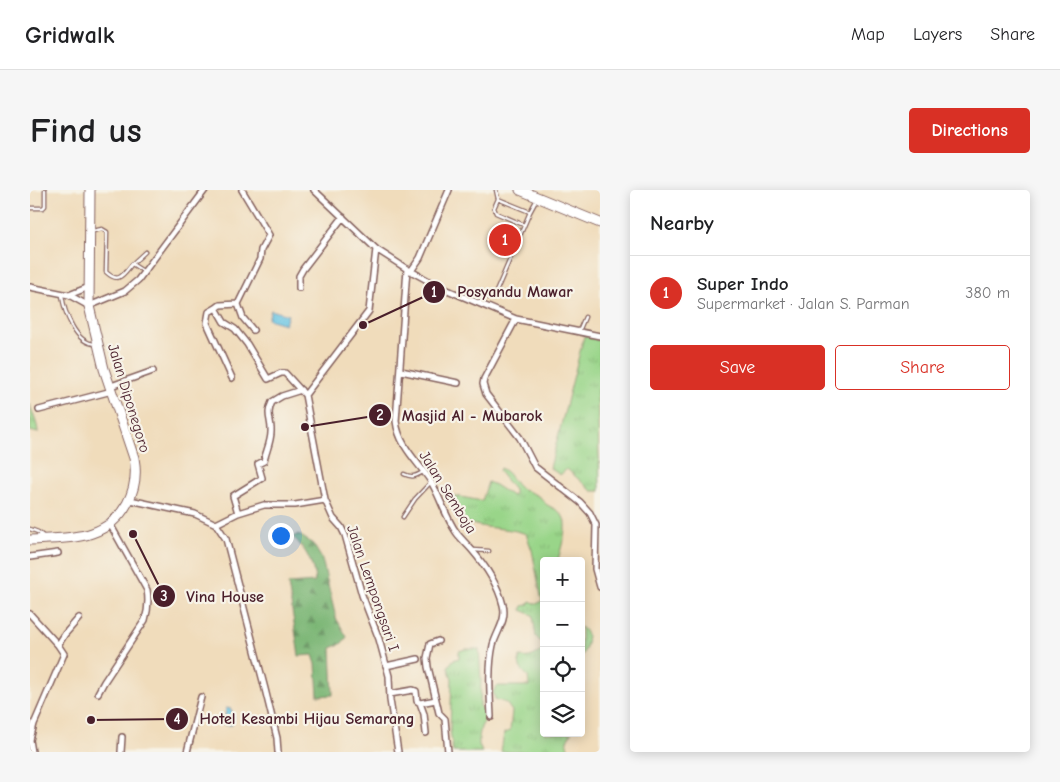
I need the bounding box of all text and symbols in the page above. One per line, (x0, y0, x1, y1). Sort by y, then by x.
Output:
text: Gridwalk (25, 21, 114, 49)
text: Map (851, 24, 885, 45)
text: Layers (913, 24, 962, 45)
text: Share (990, 24, 1035, 45)
button: Directions (909, 108, 1030, 153)
text: Find us (30, 110, 142, 151)
text: Nearby (650, 211, 714, 235)
pin: 1 (489, 221, 521, 259)
text: Super Indo (697, 273, 789, 295)
callout: Posyandu Mawar (422, 276, 583, 307)
text: 1 (431, 283, 437, 301)
text: Posyandu Mawar (457, 283, 573, 301)
text: 1 (663, 284, 669, 302)
text: 380 m (965, 284, 1010, 302)
text: Supermarket · Jalan S. Parman (697, 295, 910, 313)
street label: Jalan Diponegoro (104, 341, 154, 455)
button: Save (650, 345, 825, 390)
button: Share (835, 345, 1010, 390)
callout: Masjid Al - Mubarok (367, 399, 553, 430)
text: 2 (376, 406, 384, 424)
text: Masjid Al - Mubarok (402, 407, 542, 425)
street label: Jalan Semboja (415, 447, 481, 537)
street label: Jalan Lempongsari I (343, 522, 403, 654)
your location (268, 523, 294, 549)
map controls (540, 557, 585, 737)
button: + (540, 557, 585, 602)
callout: Vina House (151, 580, 274, 611)
text: 3 (160, 587, 168, 605)
text: Vina House (186, 588, 264, 606)
button: − (540, 602, 585, 647)
button: locate (540, 647, 585, 692)
button: layers (540, 692, 585, 737)
callout: Hotel Kesambi Hijau Semarang (165, 703, 425, 734)
text: 4 (173, 710, 181, 728)
text: Hotel Kesambi Hijau Semarang (200, 710, 414, 728)

